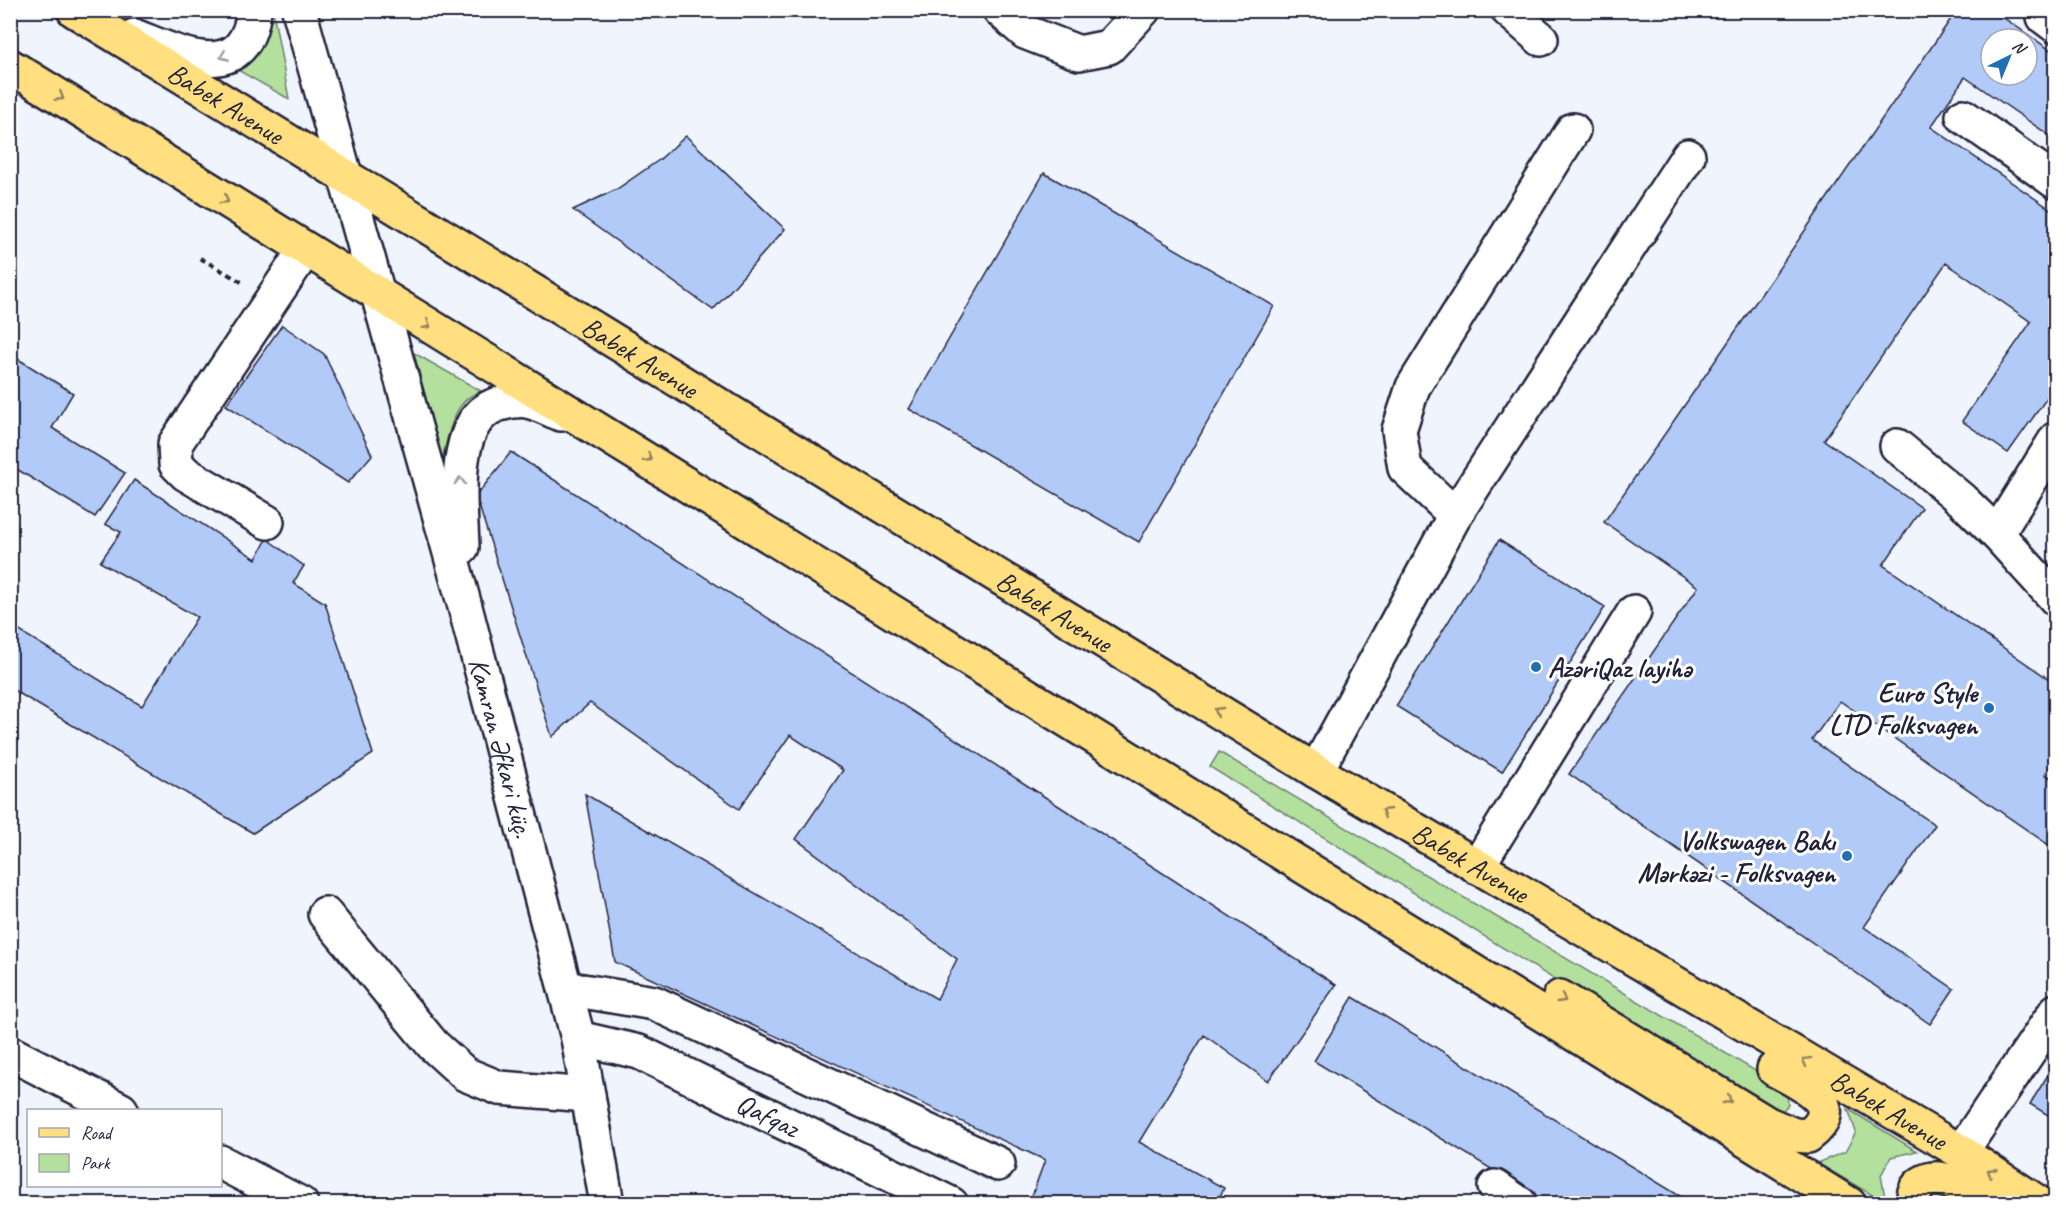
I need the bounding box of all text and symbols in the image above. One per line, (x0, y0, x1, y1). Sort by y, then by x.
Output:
north arrow (1979, 27, 2039, 87)
text: N (2008, 36, 2031, 60)
one-way arrow (220, 49, 231, 61)
street label: Babek Avenue (161, 54, 292, 153)
one-way arrow (54, 89, 64, 101)
one-way arrow (219, 193, 230, 204)
street label: Babek Avenue (576, 308, 706, 407)
one-way arrow (421, 317, 431, 329)
one-way arrow (642, 451, 652, 463)
one-way arrow (454, 477, 467, 486)
street label: Babek Avenue (990, 562, 1120, 661)
place label: AzəriQaz layihə (1548, 650, 1694, 685)
street label: Kamran Əfkari küç. (462, 654, 542, 842)
marker: AzəriQaz layihə (1529, 660, 1543, 674)
place label: Euro Style LTD Folksvagen (1829, 675, 1980, 742)
marker: Euro Style LTD Folksvagen (1982, 701, 1996, 715)
one-way arrow (1214, 707, 1224, 719)
one-way arrow (1381, 808, 1391, 819)
street label: Babek Avenue (1406, 814, 1537, 911)
place label: Volkswagen Bakı Mərkəzi - Folksvagen (1638, 823, 1837, 890)
marker: Volkswagen Bakı Mərkəzi - Folksvagen (1840, 849, 1854, 863)
one-way arrow (1556, 991, 1566, 1003)
one-way arrow (1802, 1057, 1812, 1068)
street label: Babek Avenue (1824, 1061, 1955, 1158)
street label: Qafqaz (731, 1085, 807, 1146)
one-way arrow (1722, 1093, 1733, 1104)
legend (27, 1109, 222, 1187)
text: Road (81, 1122, 114, 1144)
text: Park (81, 1152, 111, 1174)
one-way arrow (1987, 1168, 1998, 1179)

